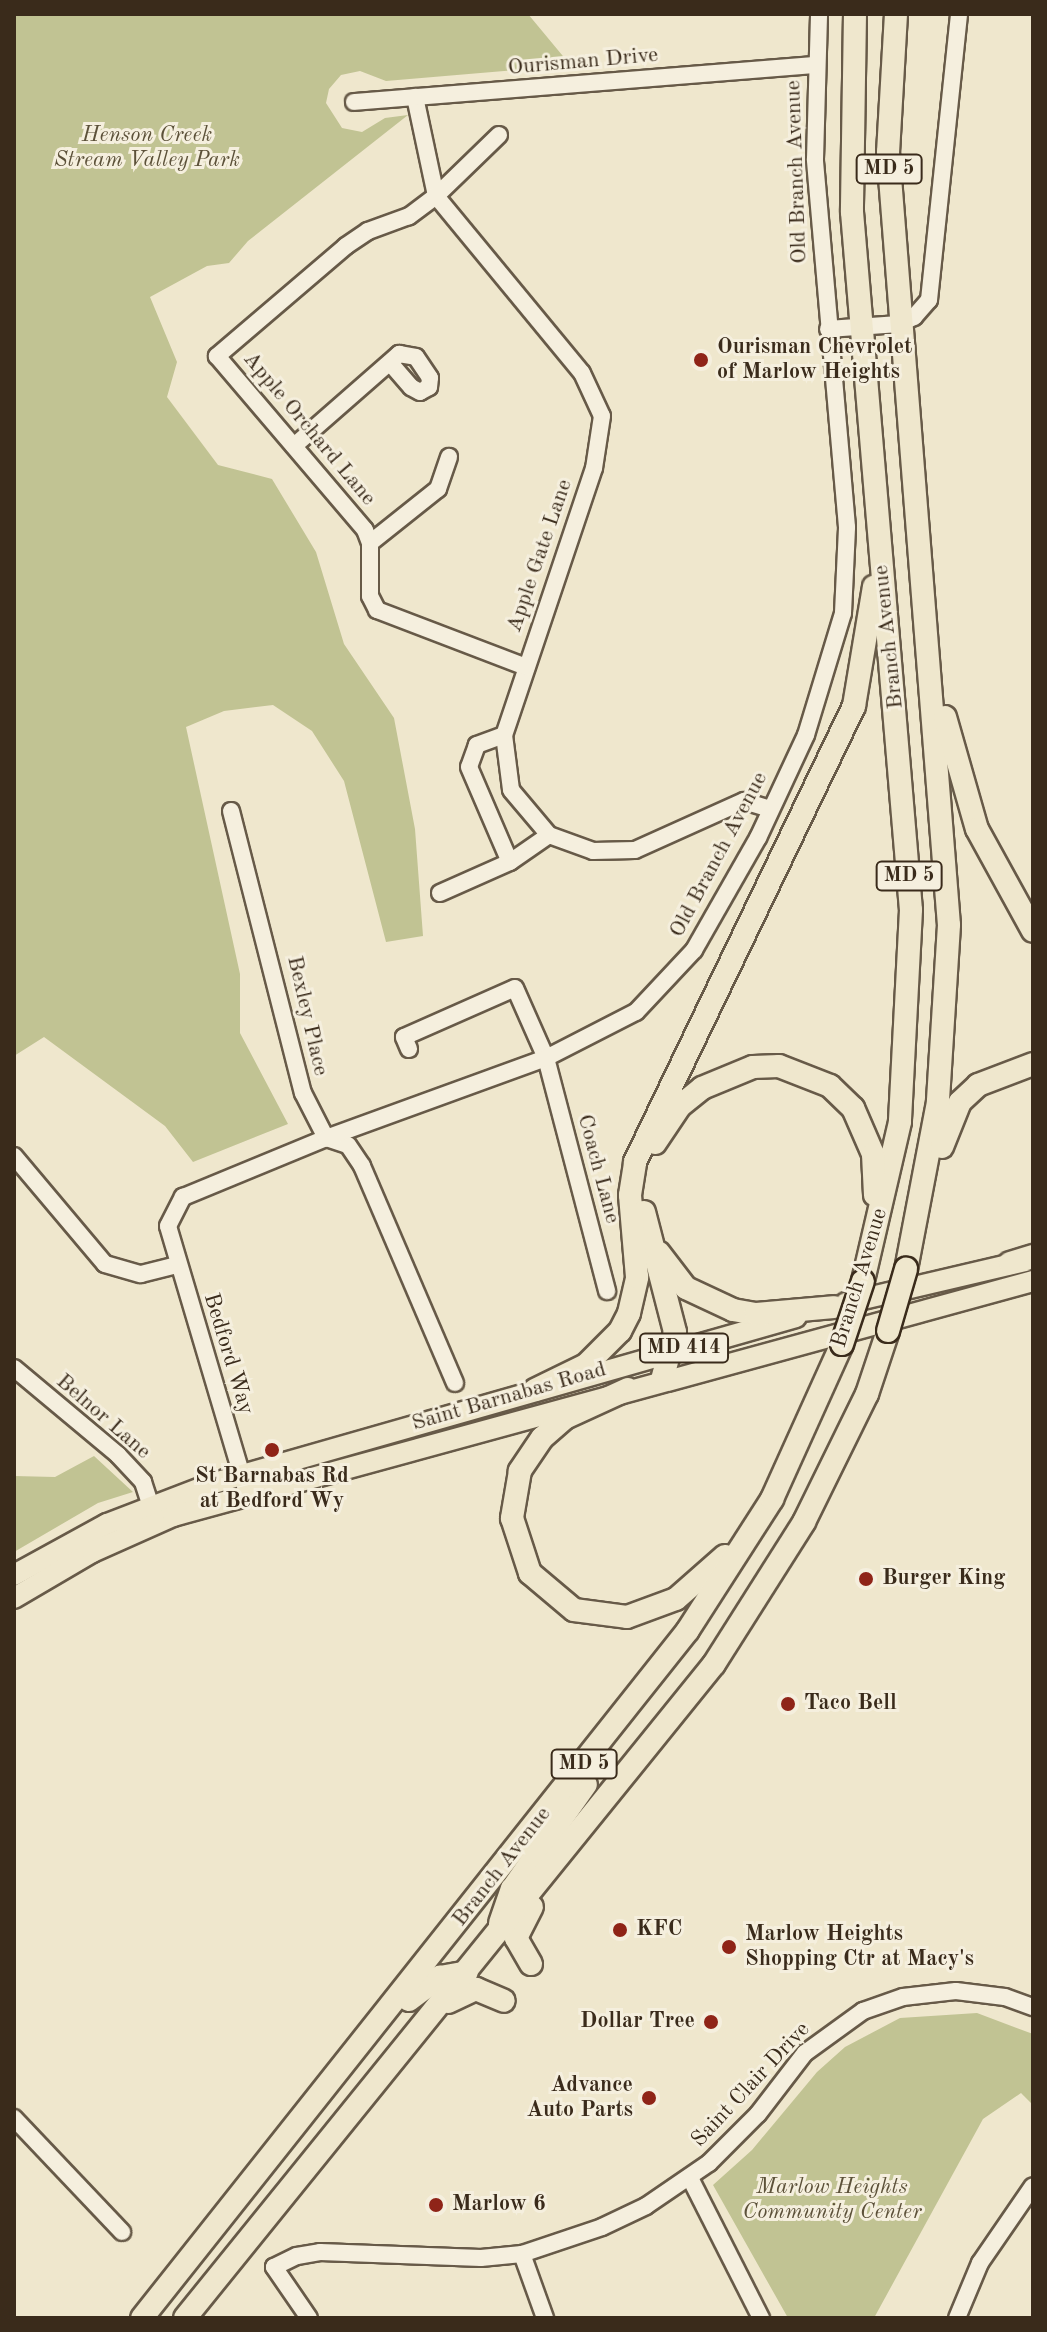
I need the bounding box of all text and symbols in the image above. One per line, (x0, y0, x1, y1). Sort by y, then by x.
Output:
street label: Ourisman Drive (507, 42, 659, 82)
street label: Old Branch Avenue (781, 80, 813, 264)
park label: Henson Creek Stream Valley Park (54, 122, 240, 174)
road number: MD 5 (855, 153, 923, 185)
place label: Ourisman Chevrolet of Marlow Heights (717, 334, 912, 386)
street label: Apple Orchard Lane (237, 347, 381, 511)
marker: Ourisman Chevrolet of Marlow Heights (692, 351, 710, 369)
street label: Apple Gate Lane (501, 476, 579, 636)
street label: Branch Avenue (868, 564, 910, 710)
street label: Old Branch Avenue (664, 768, 774, 942)
road number: MD 5 (875, 860, 943, 892)
street label: Bexley Place (280, 954, 334, 1078)
street label: Coach Lane (571, 1112, 625, 1226)
street label: Branch Avenue (826, 1205, 894, 1351)
street label: Bedford Way (197, 1290, 259, 1418)
road number: MD 414 (638, 1332, 730, 1364)
street label: Saint Barnabas Road (409, 1357, 609, 1437)
street label: Belnor Lane (50, 1369, 156, 1465)
marker: St Barnabas Rd at Bedford Wy (263, 1441, 281, 1459)
place label: St Barnabas Rd at Bedford Wy (195, 1463, 349, 1514)
place label: Burger King (882, 1566, 1005, 1592)
marker: Burger King (857, 1570, 875, 1588)
place label: Taco Bell (804, 1691, 897, 1717)
marker: Taco Bell (779, 1695, 797, 1713)
road number: MD 5 (550, 1748, 618, 1780)
street label: Branch Avenue (447, 1802, 557, 1932)
place label: KFC (636, 1917, 682, 1943)
marker: KFC (611, 1921, 629, 1939)
place label: Marlow Heights Shopping Ctr at Macy's (745, 1921, 974, 1972)
marker: Marlow Heights Shopping Ctr at Macy's (720, 1938, 738, 1956)
place label: Dollar Tree (580, 2009, 695, 2035)
marker: Dollar Tree (702, 2013, 720, 2031)
street label: Saint Clair Drive (686, 2017, 816, 2153)
place label: Advance Auto Parts (526, 2072, 633, 2124)
marker: Advance Auto Parts (640, 2089, 658, 2107)
park label: Marlow Heights Community Center (742, 2174, 922, 2226)
place label: Marlow 6 (452, 2192, 546, 2218)
marker: Marlow 6 (427, 2196, 445, 2214)

